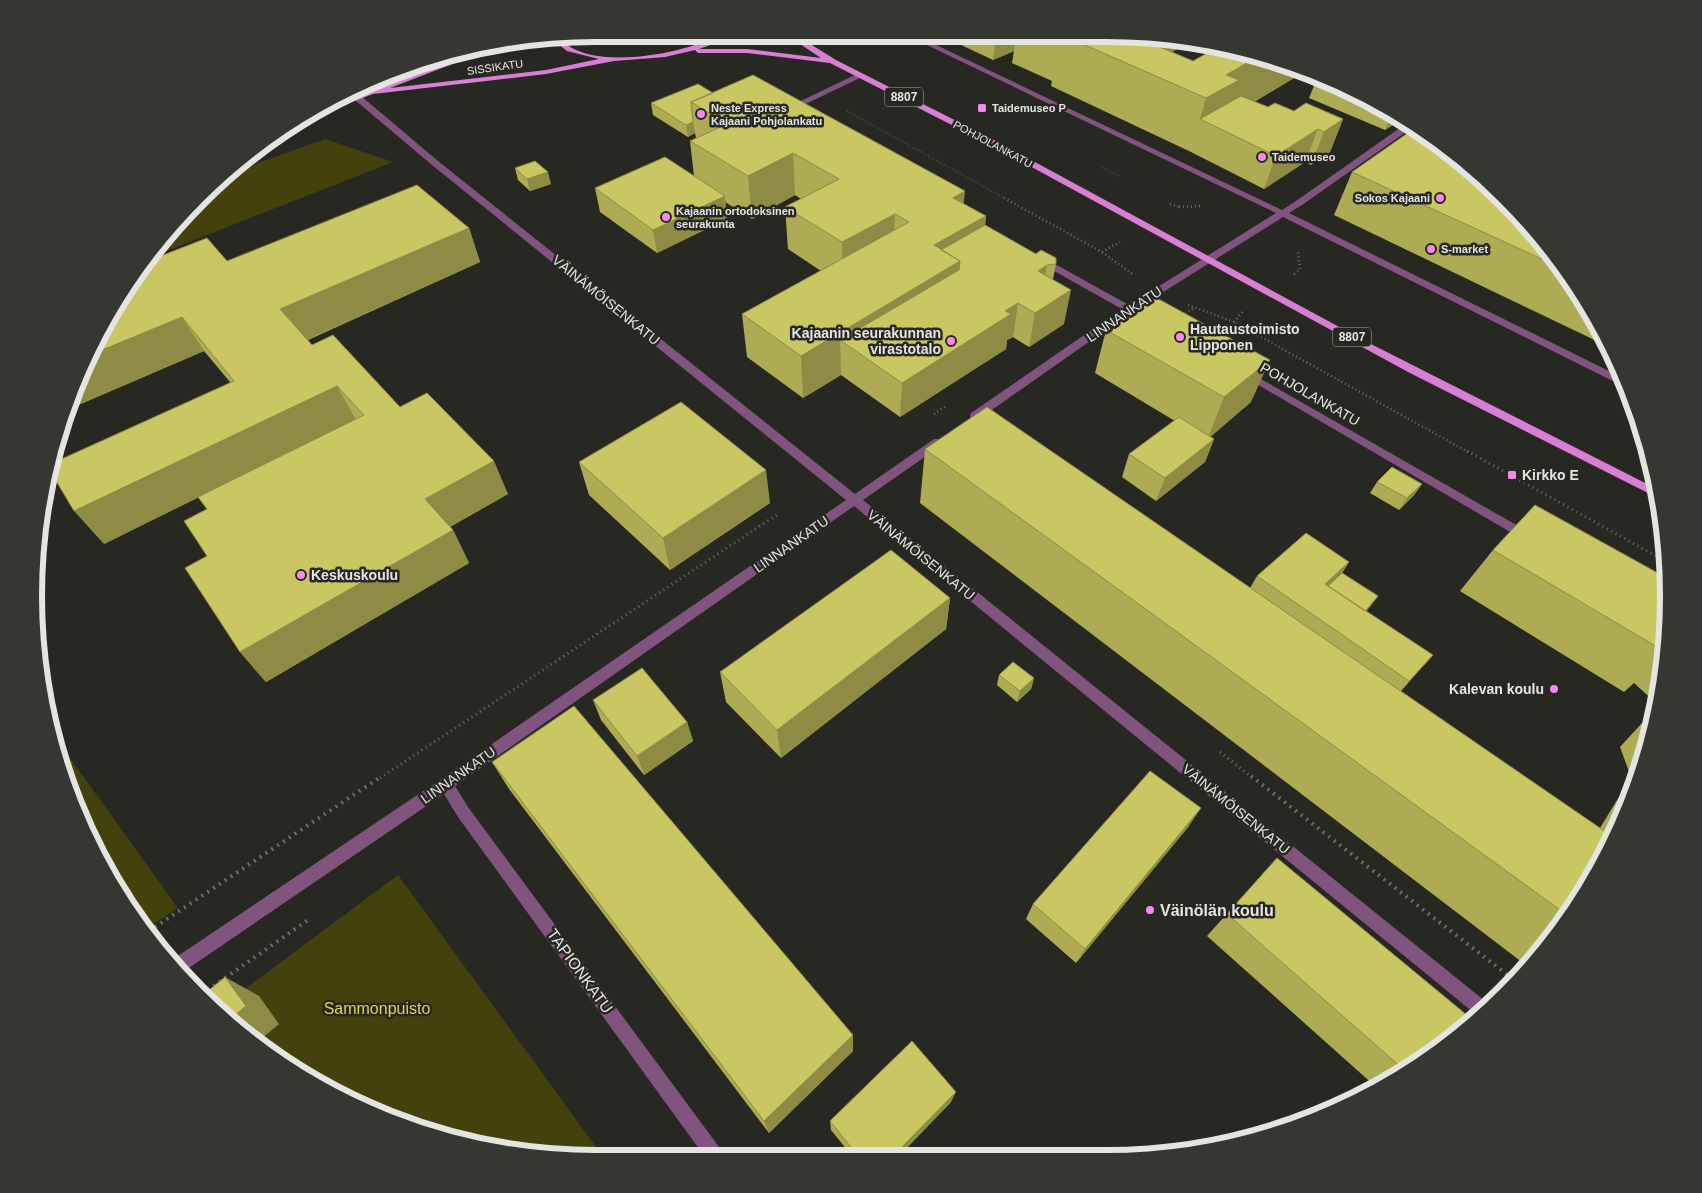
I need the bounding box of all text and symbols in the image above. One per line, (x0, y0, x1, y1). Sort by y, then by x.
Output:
street label: SISSIKATU (466, 57, 524, 77)
road number: 8807 (885, 88, 923, 106)
place label: Neste Express Kajaani Pohjolankatu (711, 102, 822, 127)
marker: Taidemuseo P (976, 102, 988, 114)
place label: Taidemuseo P (992, 102, 1066, 114)
marker: Neste Express Kajaani Pohjolankatu (695, 108, 707, 120)
street label: POHJOLANKATU (951, 118, 1035, 170)
marker: Taidemuseo (1256, 151, 1268, 163)
place label: Taidemuseo (1272, 151, 1336, 163)
place label: Sokos Kajaani (1355, 192, 1430, 204)
marker: Sokos Kajaani (1434, 192, 1446, 204)
place label: Kajaanin ortodoksinen seurakunta (676, 205, 795, 230)
marker: Kajaanin ortodoksinen seurakunta (660, 211, 672, 223)
marker: S-market (1425, 243, 1437, 255)
place label: S-market (1441, 243, 1488, 255)
street label: VÄINÄMÖISENKATU (549, 251, 664, 348)
street label: LINNANKATU (1083, 283, 1165, 345)
place label: Hautaustoimisto Lipponen (1190, 321, 1300, 353)
place label: Kajaanin seurakunnan virastotalo (792, 325, 941, 357)
road number: 8807 (1333, 328, 1371, 347)
marker: Hautaustoimisto Lipponen (1174, 331, 1186, 343)
marker: Kajaanin seurakunnan virastotalo (945, 335, 957, 347)
street label: POHJOLANKATU (1258, 359, 1362, 429)
place label: Kirkko E (1522, 467, 1579, 483)
marker: Kirkko E (1506, 469, 1518, 481)
street label: VÄINÄMÖISENKATU (864, 506, 979, 603)
street label: LINNANKATU (751, 512, 831, 576)
place label: Keskuskoulu (311, 567, 398, 583)
marker: Keskuskoulu (295, 569, 307, 581)
place label: Kalevan koulu (1449, 681, 1544, 697)
marker: Kalevan koulu (1548, 683, 1560, 695)
street label: LINNANKATU (418, 743, 498, 807)
street label: VÄINÄMÖISENKATU (1179, 760, 1294, 857)
place label: Väinölän koulu (1160, 902, 1274, 919)
marker: Väinölän koulu (1144, 904, 1156, 916)
street label: TAPIONKATU (544, 926, 616, 1016)
park label: Sammonpuisto (324, 1000, 430, 1017)

